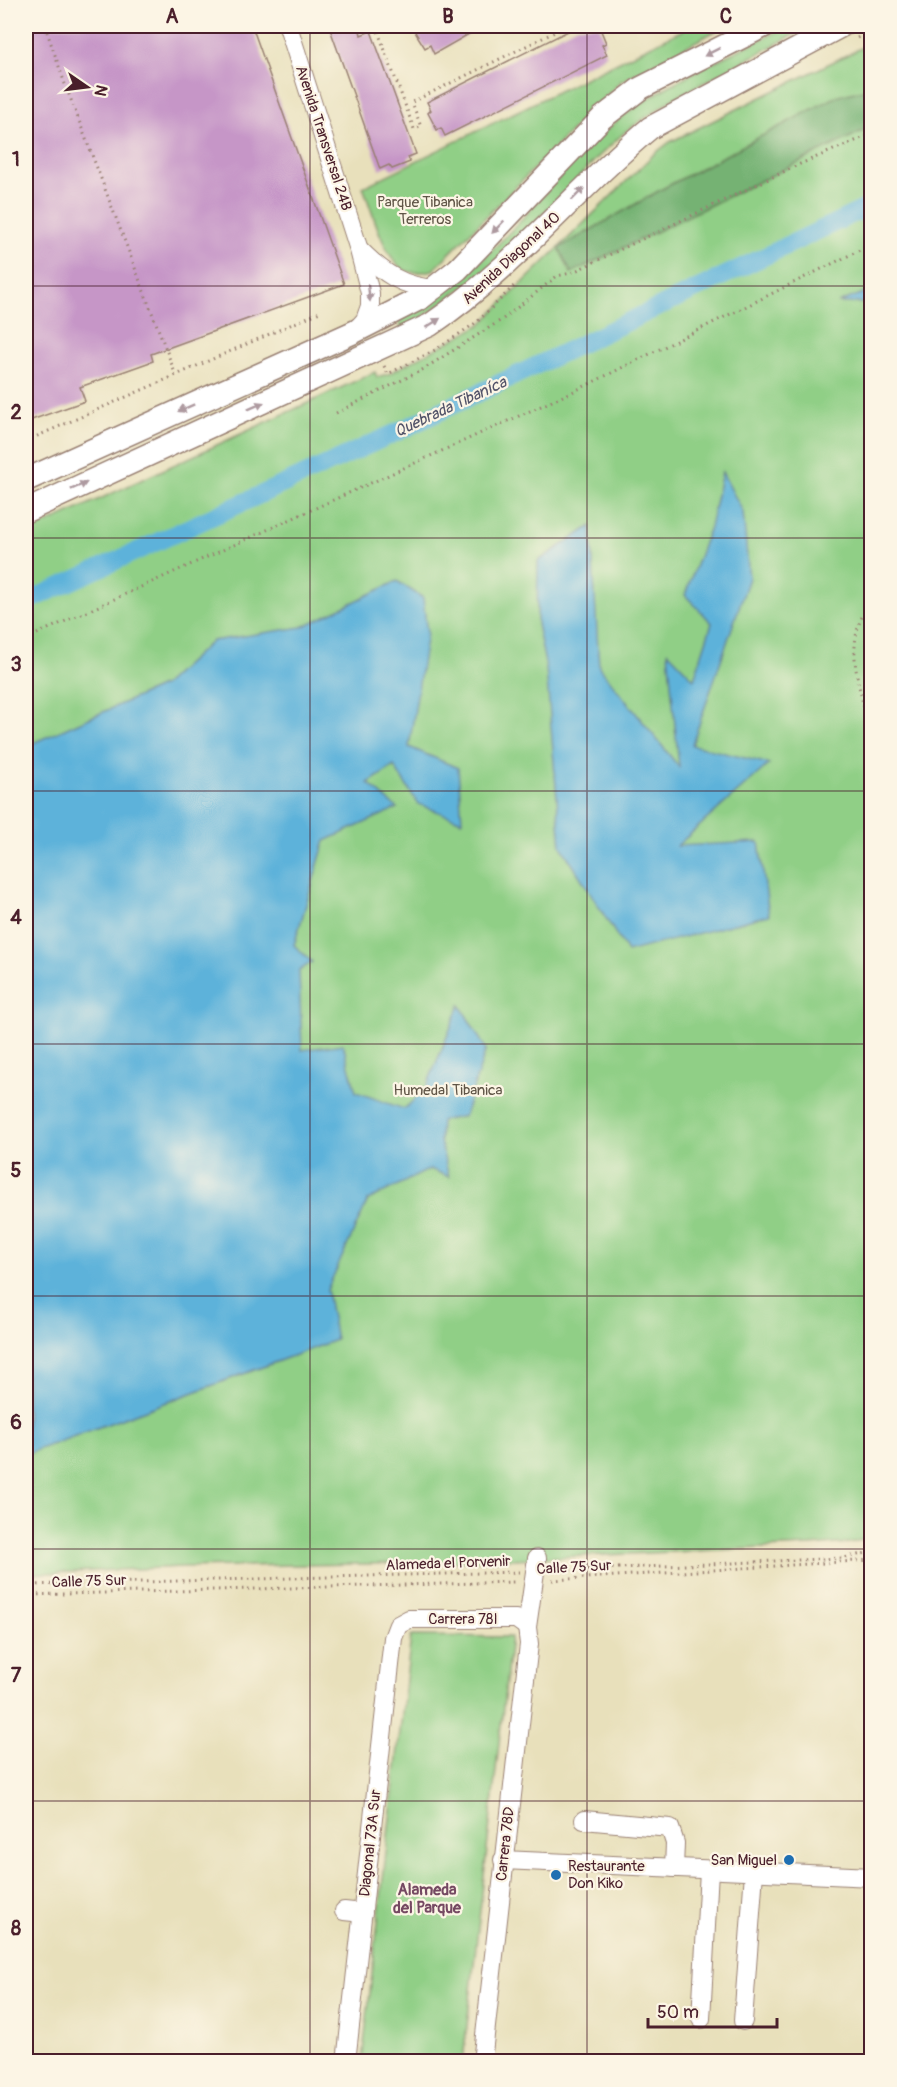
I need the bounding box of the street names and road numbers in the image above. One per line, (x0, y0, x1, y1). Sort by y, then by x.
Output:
street label: Avenida Transversal 24B (291, 63, 356, 213)
street label: Avenida Diagonal 40 (458, 208, 564, 309)
street label: Alameda el Porvenir (385, 1552, 511, 1575)
street label: Calle 75 Sur (536, 1556, 613, 1579)
street label: Calle 75 Sur (51, 1571, 127, 1592)
street label: Carrera 78I (428, 1610, 498, 1629)
street label: Diagonal 73A Sur (355, 1788, 386, 1898)
street label: Carrera 78D (492, 1806, 519, 1882)

